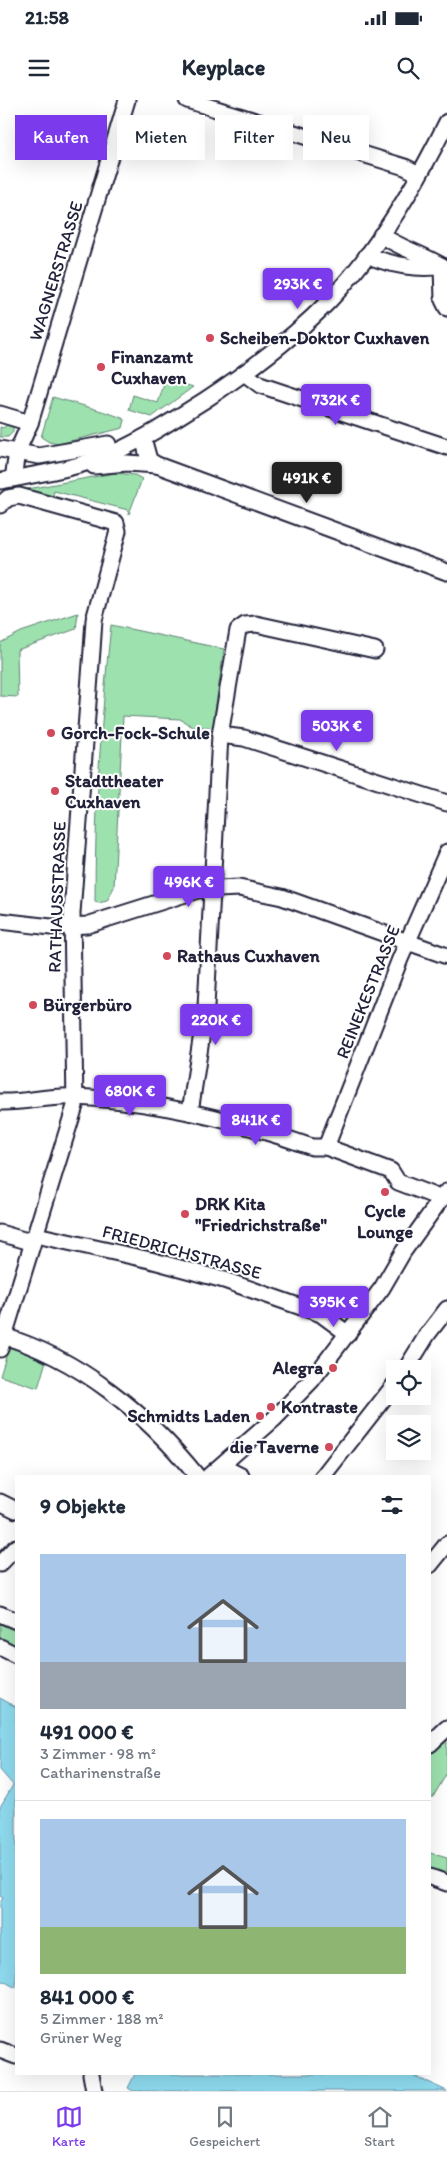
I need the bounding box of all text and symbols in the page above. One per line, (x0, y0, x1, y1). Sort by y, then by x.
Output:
text: 21:58 (25, 6, 69, 29)
icon: menu (25, 54, 53, 82)
text: Keyplace (182, 54, 265, 81)
icon: search (394, 54, 422, 82)
chip: Kaufen (15, 115, 107, 160)
chip: Mieten (117, 115, 205, 160)
chip: Filter (215, 115, 293, 160)
chip: Neu (303, 115, 369, 160)
street label: WAGNERSTRASSE (24, 198, 88, 344)
pin: 293K € (257, 268, 339, 310)
text: 293K € (274, 274, 322, 293)
place label: Scheiben-Doktor Cuxhaven (220, 327, 430, 349)
marker: Scheiben-Doktor Cuxhaven (204, 332, 216, 344)
place label: Finanzamt Cuxhaven (111, 346, 193, 389)
marker: Finanzamt Cuxhaven (95, 361, 107, 373)
pin: 732K € (295, 384, 377, 426)
text: 732K € (312, 390, 360, 409)
pin: 491K € (266, 462, 348, 504)
text: 491K € (283, 468, 331, 487)
pin: 503K € (296, 710, 378, 752)
text: 503K € (312, 716, 362, 735)
place label: Gorch-Fock-Schule (61, 722, 210, 744)
marker: Gorch-Fock-Schule (45, 727, 57, 739)
place label: Stadttheater Cuxhaven (65, 770, 165, 813)
marker: Stadttheater Cuxhaven (49, 785, 61, 797)
street label: RATHAUSSTRASSE (43, 821, 71, 973)
pin: 496K € (148, 866, 230, 908)
text: 496K € (164, 872, 214, 891)
street label: REINEKESTRASSE (331, 922, 405, 1062)
place label: Rathaus Cuxhaven (177, 945, 320, 967)
marker: Rathaus Cuxhaven (161, 950, 173, 962)
place label: Bürgerbüro (43, 994, 132, 1016)
marker: Bürgerbüro (27, 999, 39, 1011)
pin: 220K € (175, 1004, 257, 1046)
text: 220K € (191, 1010, 241, 1029)
pin: 680K € (89, 1074, 171, 1117)
text: 680K € (105, 1081, 155, 1100)
pin: 841K € (215, 1104, 297, 1146)
text: 841K € (232, 1110, 280, 1129)
marker: Cycle Lounge (379, 1186, 391, 1198)
place label: DRK Kita "Friedrichstraße" (195, 1193, 328, 1236)
place label: Cycle Lounge (357, 1200, 413, 1243)
marker: DRK Kita "Friedrichstraße" (179, 1208, 191, 1220)
street label: FRIEDRICHSTRASSE (100, 1220, 264, 1284)
pin: 395K € (293, 1286, 375, 1328)
text: 395K € (310, 1292, 358, 1311)
place label: Alegra (272, 1357, 323, 1379)
map controls (386, 1360, 431, 1460)
button: locate (386, 1360, 431, 1405)
marker: Alegra (327, 1362, 339, 1374)
place label: Kontraste (281, 1396, 358, 1418)
marker: Kontraste (265, 1401, 277, 1413)
place label: Schmidts Laden (128, 1405, 250, 1427)
marker: Schmidts Laden (254, 1410, 266, 1422)
button: layers (386, 1415, 431, 1460)
place label: die Taverne (230, 1436, 319, 1458)
marker: die Taverne (323, 1441, 335, 1453)
icon: filters (378, 1491, 406, 1519)
text: 9 Objekte (40, 1493, 126, 1518)
icon: home (178, 1586, 268, 1676)
text: 491 000 € (40, 1719, 134, 1744)
text: 3 Zimmer · 98 m² (40, 1744, 156, 1763)
text: Catharinenstraße (40, 1763, 161, 1782)
icon: home (178, 1852, 268, 1942)
text: 841 000 € (40, 1984, 134, 2009)
text: 5 Zimmer · 188 m² (40, 2009, 164, 2028)
text: Grüner Weg (40, 2028, 122, 2047)
tab: Karte (52, 2103, 86, 2150)
tab: Gespeichert (189, 2103, 260, 2150)
tab: Start (364, 2103, 395, 2150)

